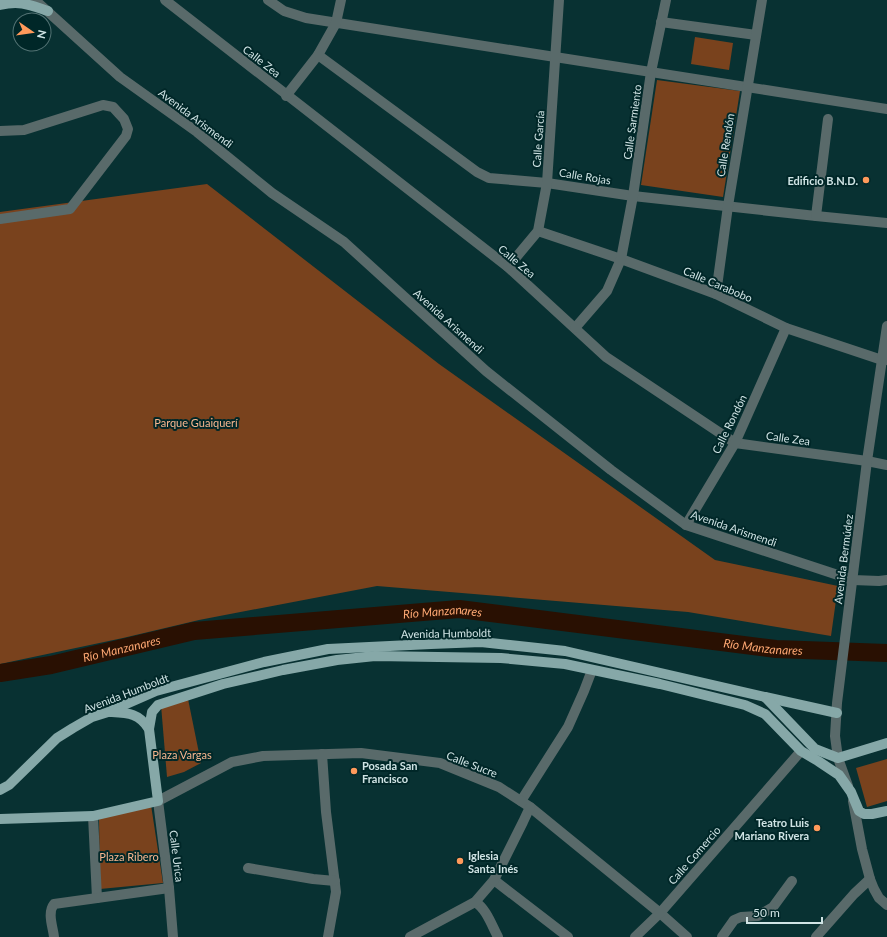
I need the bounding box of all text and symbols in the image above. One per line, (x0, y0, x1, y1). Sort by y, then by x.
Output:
north arrow (12, 12, 52, 52)
text: N (35, 29, 50, 40)
street label: Calle Zea (241, 42, 283, 80)
street label: Calle Sarmiento (620, 84, 644, 160)
street label: Avenida Arismendi (156, 86, 236, 150)
street label: Calle García (530, 110, 546, 168)
street label: Calle Rendón (714, 113, 736, 177)
street label: Calle Rojas (558, 165, 612, 187)
place label: Edificio B.N.D. (787, 174, 858, 187)
marker: Edificio B.N.D. (861, 175, 871, 185)
street label: Calle Zea (496, 242, 538, 280)
street label: Calle Carabobo (682, 264, 754, 304)
street label: Avenida Arismendi (411, 286, 487, 356)
street label: Calle Rondón (709, 392, 749, 456)
park label: Parque Guaiquerí (154, 416, 238, 429)
street label: Calle Zea (765, 428, 811, 448)
street label: Avenida Arismendi (689, 507, 779, 549)
street label: Avenida Bermúdez (831, 513, 855, 605)
water label: Río Manzanares (402, 601, 483, 621)
street label: Avenida Humboldt (401, 626, 491, 640)
water label: Río Manzanares (81, 632, 162, 665)
water label: Río Manzanares (723, 635, 803, 657)
street label: Avenida Humboldt (82, 671, 170, 715)
park label: Plaza Vargas (152, 748, 212, 761)
street label: Calle Sucre (445, 748, 499, 780)
place label: Posada San Francisco (362, 759, 418, 785)
marker: Posada San Francisco (349, 766, 359, 776)
place label: Teatro Luis Mariano Rivera (735, 816, 809, 842)
street label: Calle Comercio (665, 823, 723, 887)
marker: Teatro Luis Mariano Rivera (812, 823, 822, 833)
street label: Calle Urica (167, 829, 187, 883)
place label: Iglesia Santa Inés (468, 849, 518, 875)
park label: Plaza Ribero (99, 850, 159, 863)
marker: Iglesia Santa Inés (455, 856, 465, 866)
scale bar (747, 899, 822, 925)
text: 50 m (753, 905, 780, 920)

